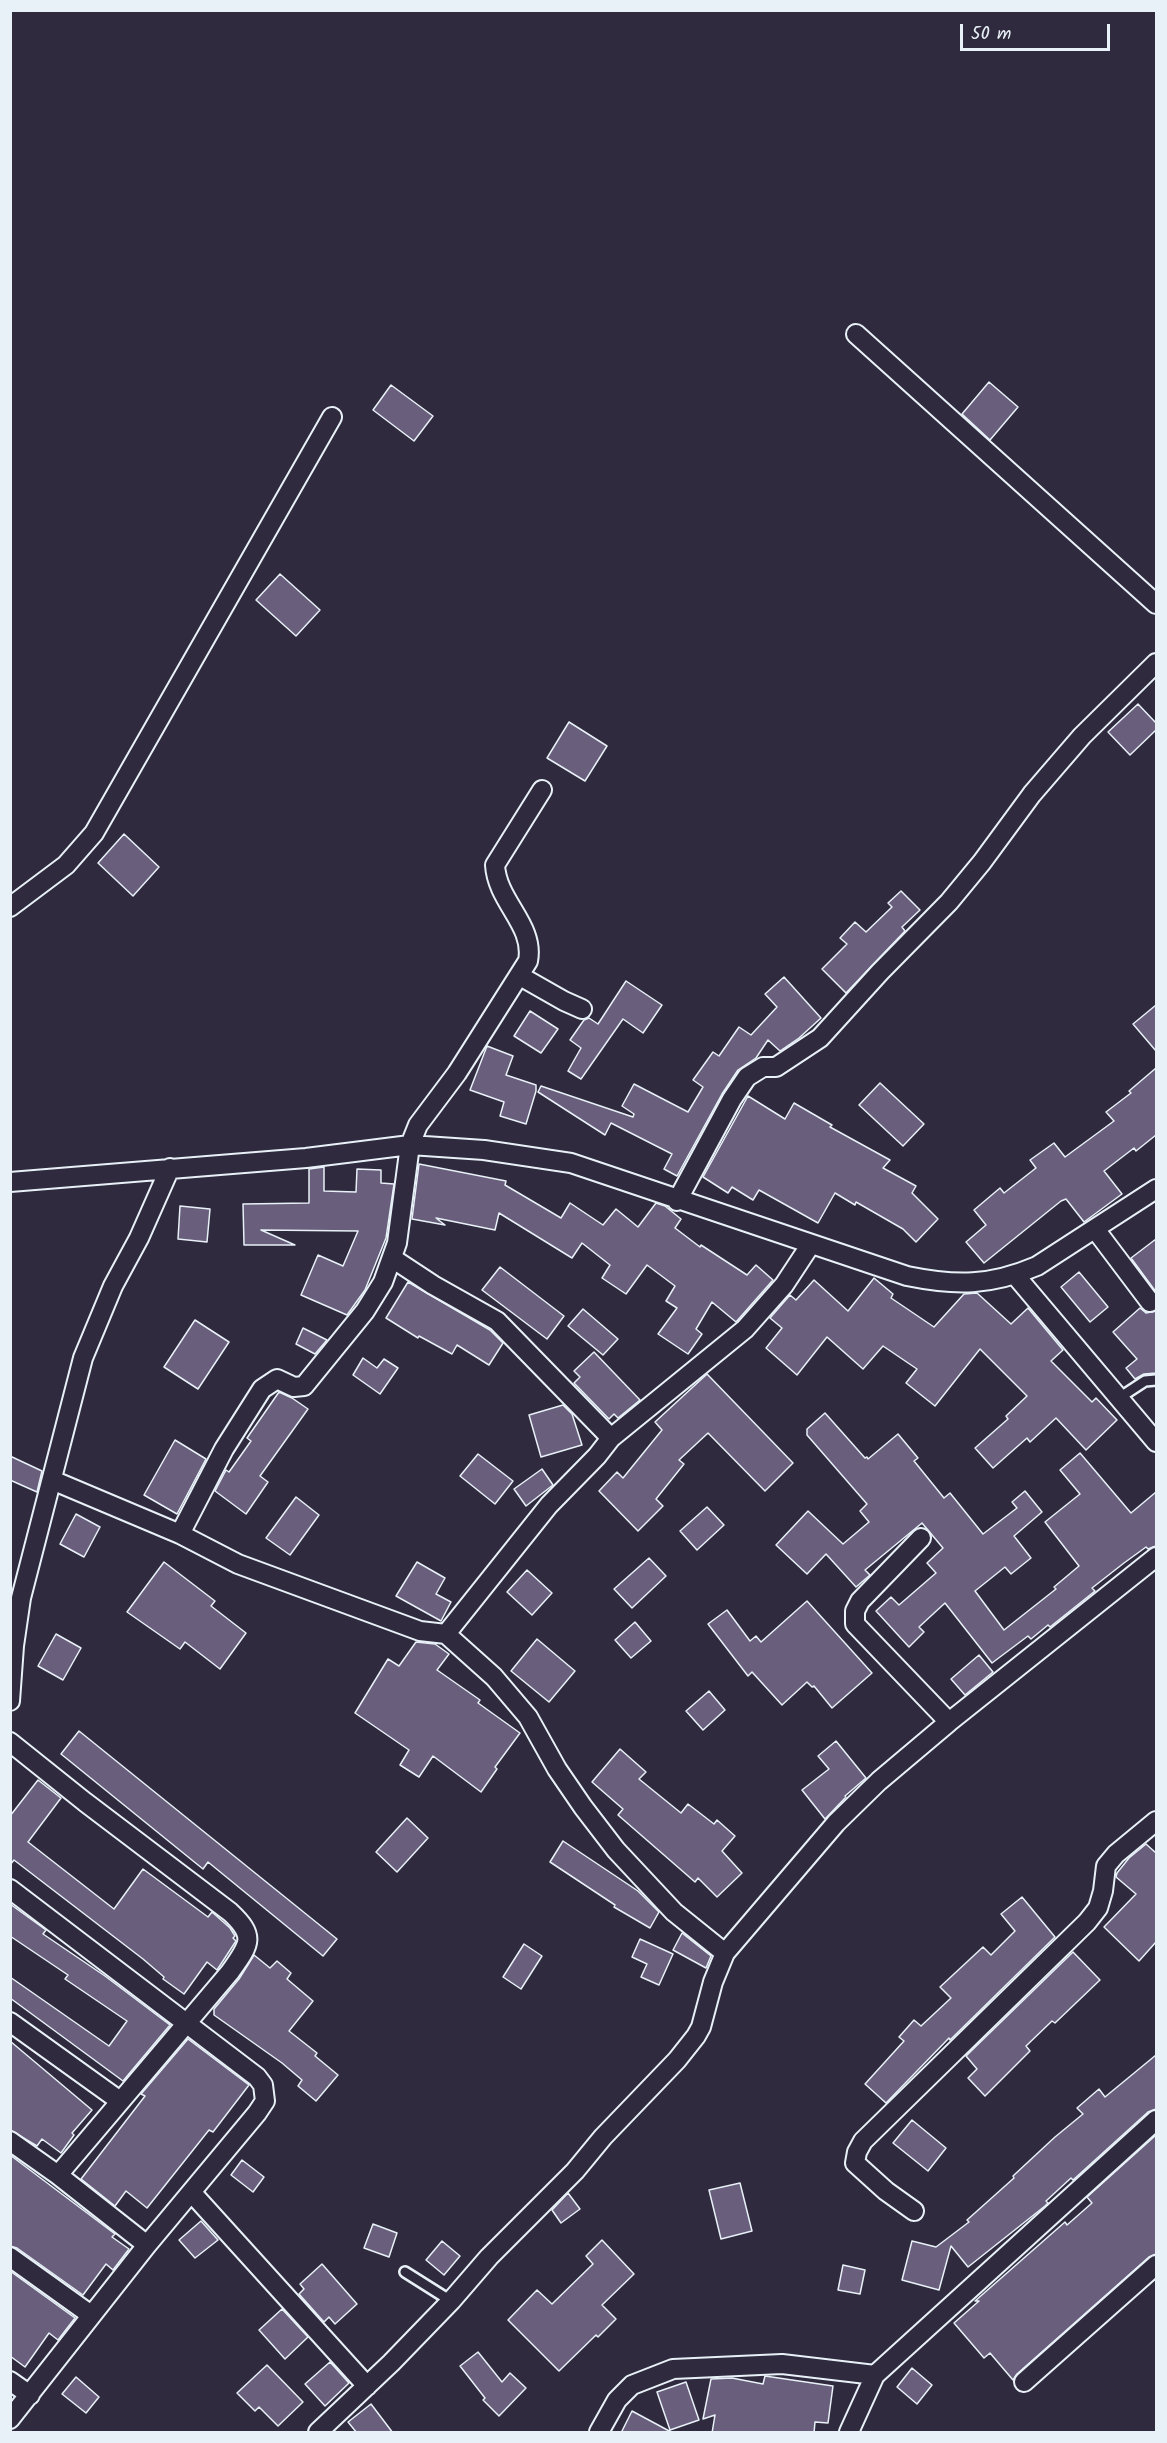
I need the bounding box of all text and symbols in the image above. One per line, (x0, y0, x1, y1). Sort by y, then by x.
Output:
scale bar (963, 12, 1113, 50)
text: 50 m (971, 20, 1011, 49)

